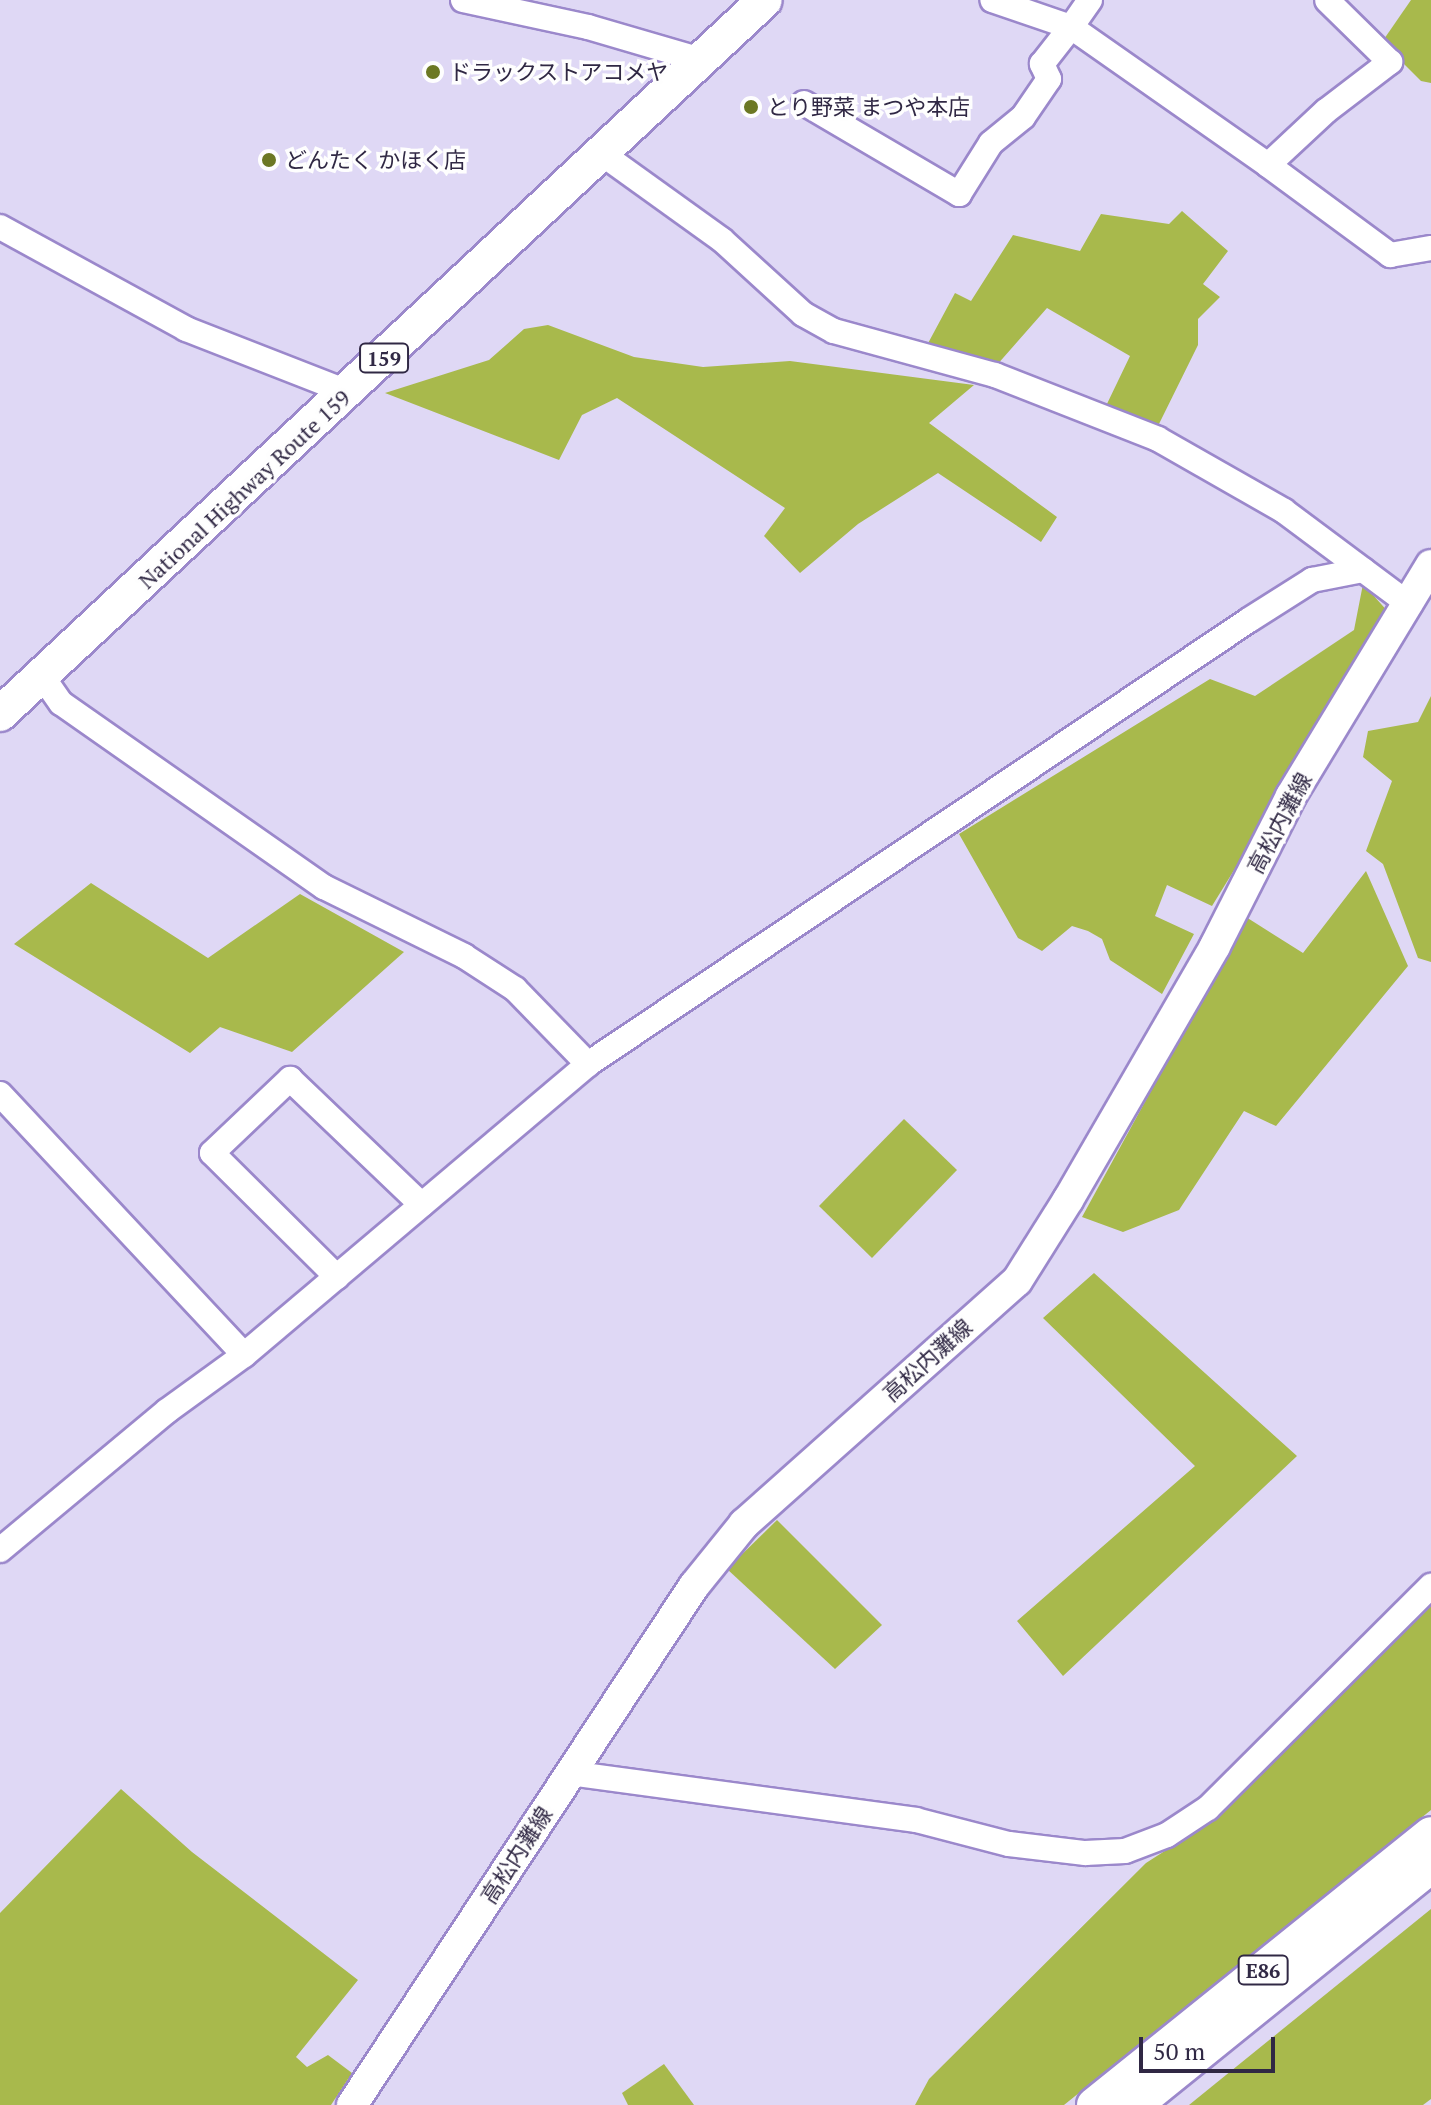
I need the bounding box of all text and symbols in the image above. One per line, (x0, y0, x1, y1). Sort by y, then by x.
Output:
place label: ドラックストアコメヤ (449, 59, 669, 85)
marker: ドラックストアコメヤ (424, 63, 442, 81)
place label: とり野菜 まつや本店 (767, 94, 970, 120)
marker: とり野菜 まつや本店 (742, 98, 760, 116)
place label: どんたく かほく店 (285, 147, 466, 173)
marker: どんたく かほく店 (260, 151, 278, 169)
road number: 159 (358, 342, 410, 374)
street label: National Highway Route 159 (133, 384, 355, 594)
street label: 高松内灘線 (1242, 768, 1316, 878)
street label: 高松内灘線 (877, 1313, 977, 1407)
street label: 高松内灘線 (475, 1802, 557, 1908)
road number: E86 (1237, 1954, 1289, 1986)
scale bar (1143, 2021, 1279, 2071)
text: 50 m (1153, 2035, 1205, 2067)

